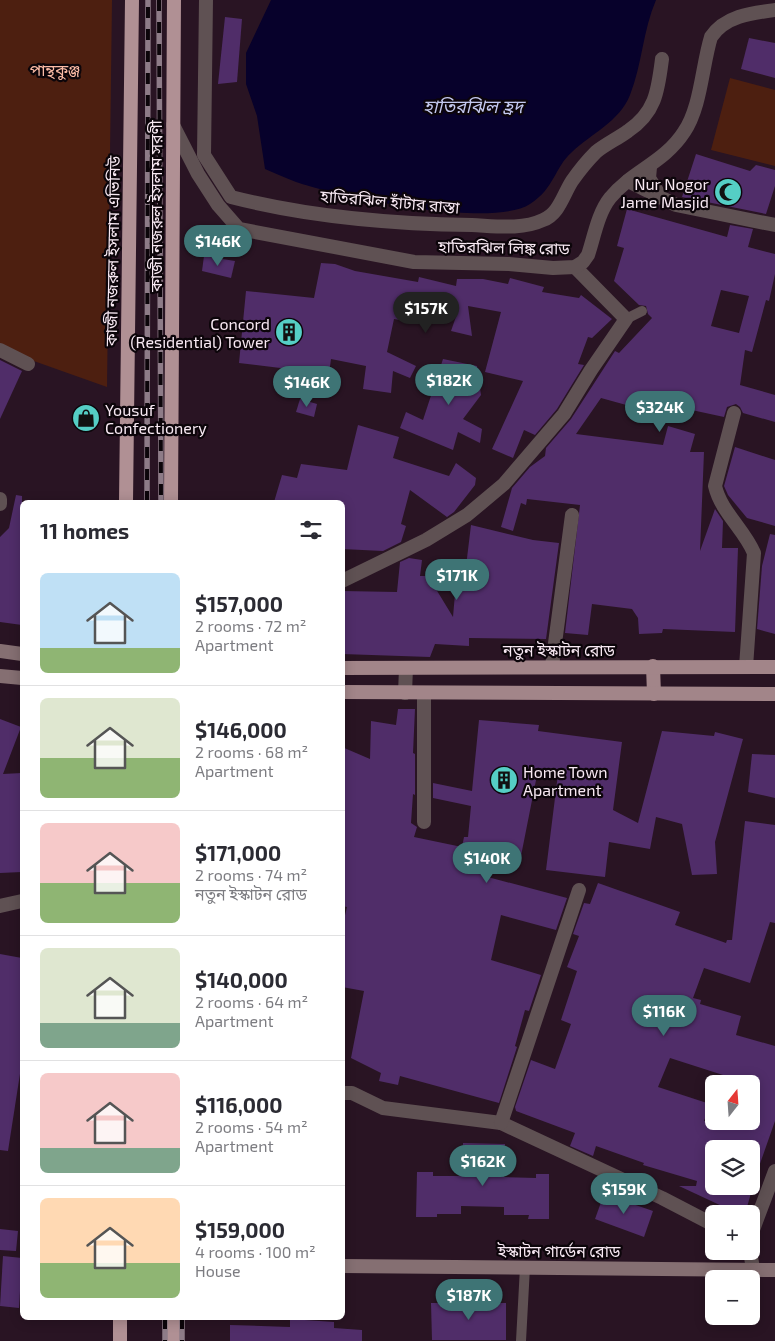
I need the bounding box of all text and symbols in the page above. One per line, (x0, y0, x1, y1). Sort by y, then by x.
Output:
park label: পান্থকুঞ্জ (30, 60, 80, 80)
water label: হাতিরঝিল হ্রদ (423, 95, 526, 117)
street label: কাজী নজরুল ইসলাম সরণী (146, 119, 165, 293)
street label: কাজী নজরুল ইসলাম এভিনিউ (101, 155, 123, 347)
place label: Nur Nogor Jame Masjid (621, 174, 710, 212)
mosque icon: Nur Nogor Jame Masjid (713, 177, 743, 207)
street label: হাতিরঝিল হাঁটার রাস্তা (319, 185, 461, 217)
pin: $146K (183, 224, 253, 267)
text: $146K (195, 231, 241, 250)
street label: হাতিরঝিল লিঙ্ক রোড (437, 236, 571, 258)
pin: $157K (391, 292, 461, 334)
text: $157K (404, 298, 448, 317)
place label: Concord (Residential) Tower (130, 314, 271, 351)
building icon: Concord (Residential) Tower (274, 317, 304, 347)
pin: $182K (414, 364, 484, 406)
pin: $146K (272, 366, 342, 408)
text: $182K (426, 370, 472, 389)
text: $146K (284, 372, 330, 391)
pin: $324K (625, 390, 695, 433)
text: $324K (636, 397, 684, 416)
place label: Yousuf Confectionery (105, 400, 207, 437)
shop icon: Yousuf Confectionery (71, 403, 101, 433)
icon: filters (297, 516, 325, 544)
text: 11 homes (40, 518, 129, 543)
pin: $171K (422, 558, 492, 601)
text: $171K (436, 565, 478, 584)
text: $157,000 (195, 591, 283, 616)
icon: home (80, 593, 140, 653)
text: 2 rooms · 72 m² (195, 616, 306, 635)
text: Apartment (195, 635, 274, 654)
street label: নতুন ইস্কাটন রোড (502, 640, 615, 660)
text: $146,000 (195, 717, 287, 742)
icon: home (80, 718, 140, 778)
text: 2 rooms · 68 m² (195, 742, 308, 761)
text: Apartment (195, 761, 274, 780)
place label: Home Town Apartment (523, 762, 608, 799)
building icon: Home Town Apartment (489, 765, 519, 795)
text: $171,000 (195, 840, 281, 865)
pin: $140K (452, 842, 522, 884)
icon: home (80, 843, 140, 903)
text: $140K (464, 848, 510, 867)
text: 2 rooms · 74 m² (195, 865, 307, 884)
text: নতুন ইস্কাটন রোড (195, 884, 307, 903)
text: $140,000 (195, 967, 288, 992)
icon: home (80, 968, 140, 1028)
text: 2 rooms · 64 m² (195, 992, 308, 1011)
pin: $116K (629, 994, 699, 1037)
text: $116K (643, 1001, 685, 1020)
text: Apartment (195, 1011, 274, 1030)
north arrow (705, 1075, 760, 1130)
map controls (705, 1075, 760, 1325)
text: $116,000 (195, 1092, 283, 1117)
icon: home (80, 1093, 140, 1153)
text: 2 rooms · 54 m² (195, 1117, 308, 1136)
text: Apartment (195, 1136, 274, 1155)
button: layers (705, 1140, 760, 1195)
pin: $162K (448, 1144, 518, 1187)
text: $162K (460, 1151, 506, 1170)
pin: $159K (589, 1172, 659, 1215)
text: $159K (602, 1179, 646, 1198)
button: + (705, 1205, 760, 1260)
text: $159,000 (195, 1217, 285, 1242)
icon: home (80, 1218, 140, 1278)
street label: ইস্কাটন গার্ডেন রোড (497, 1241, 621, 1260)
text: 4 rooms · 100 m² (195, 1242, 316, 1261)
text: House (195, 1261, 241, 1280)
button: − (705, 1270, 760, 1325)
pin: $187K (434, 1278, 504, 1321)
text: $187K (447, 1285, 491, 1304)

